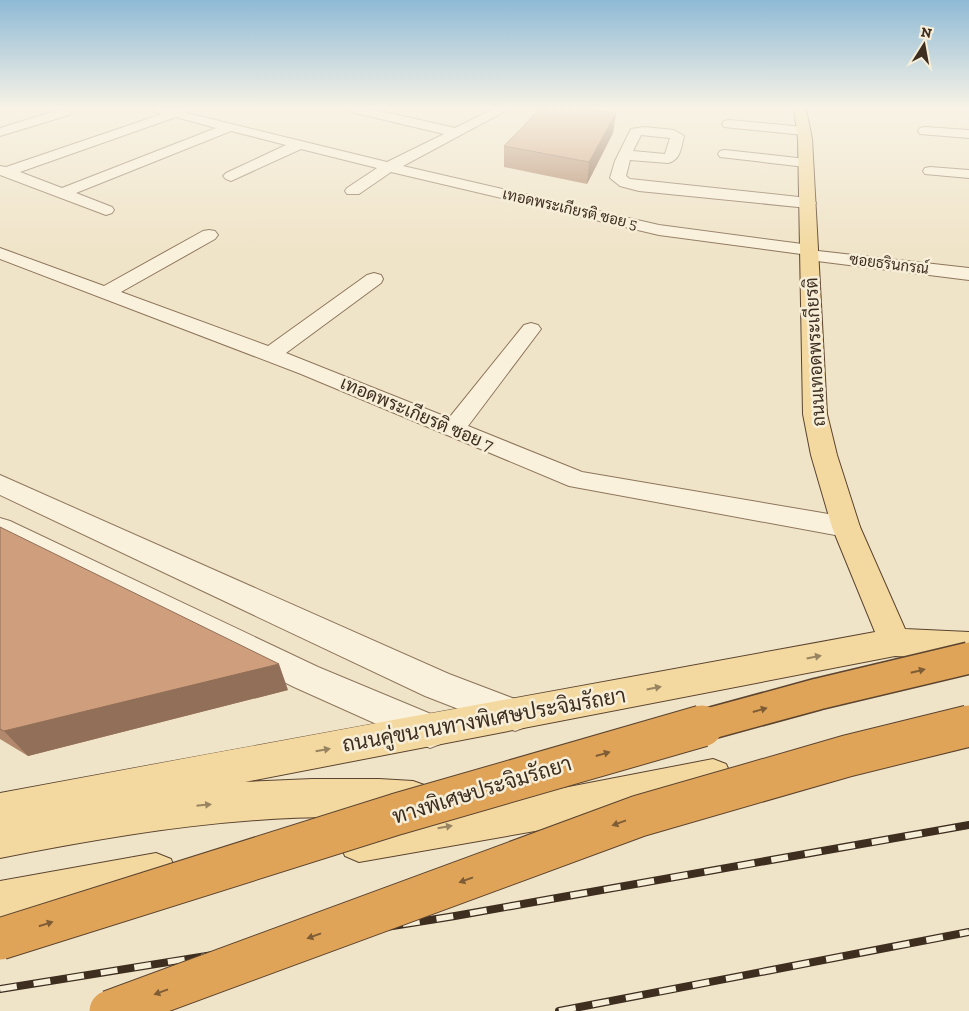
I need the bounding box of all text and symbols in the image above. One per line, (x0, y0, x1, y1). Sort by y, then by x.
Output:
north arrow (899, 20, 949, 70)
text: N (920, 23, 934, 42)
street label: เทอดพระเกียรติ ซอย 5 (501, 184, 640, 233)
street label: ซอยธรินกรณ์ (848, 249, 930, 278)
street label: ถนนเทอดพระเกียรติ (798, 277, 830, 427)
street label: เทอดพระเกียรติ ซอย 7 (337, 370, 498, 456)
one-way arrow (806, 653, 822, 661)
one-way arrow (910, 667, 925, 675)
street label: ถนนคู่ขนานทางพิเศษประจิมรัถยา (340, 682, 628, 760)
one-way arrow (647, 684, 663, 692)
one-way arrow (753, 706, 768, 714)
one-way arrow (315, 745, 331, 753)
one-way arrow (596, 749, 611, 757)
street label: ทางพิเศษประจิมรัถยา (389, 750, 575, 829)
one-way arrow (196, 801, 212, 809)
one-way arrow (611, 820, 626, 827)
one-way arrow (437, 823, 453, 831)
one-way arrow (458, 876, 473, 884)
one-way arrow (39, 919, 54, 927)
one-way arrow (306, 932, 321, 940)
one-way arrow (154, 989, 169, 996)

